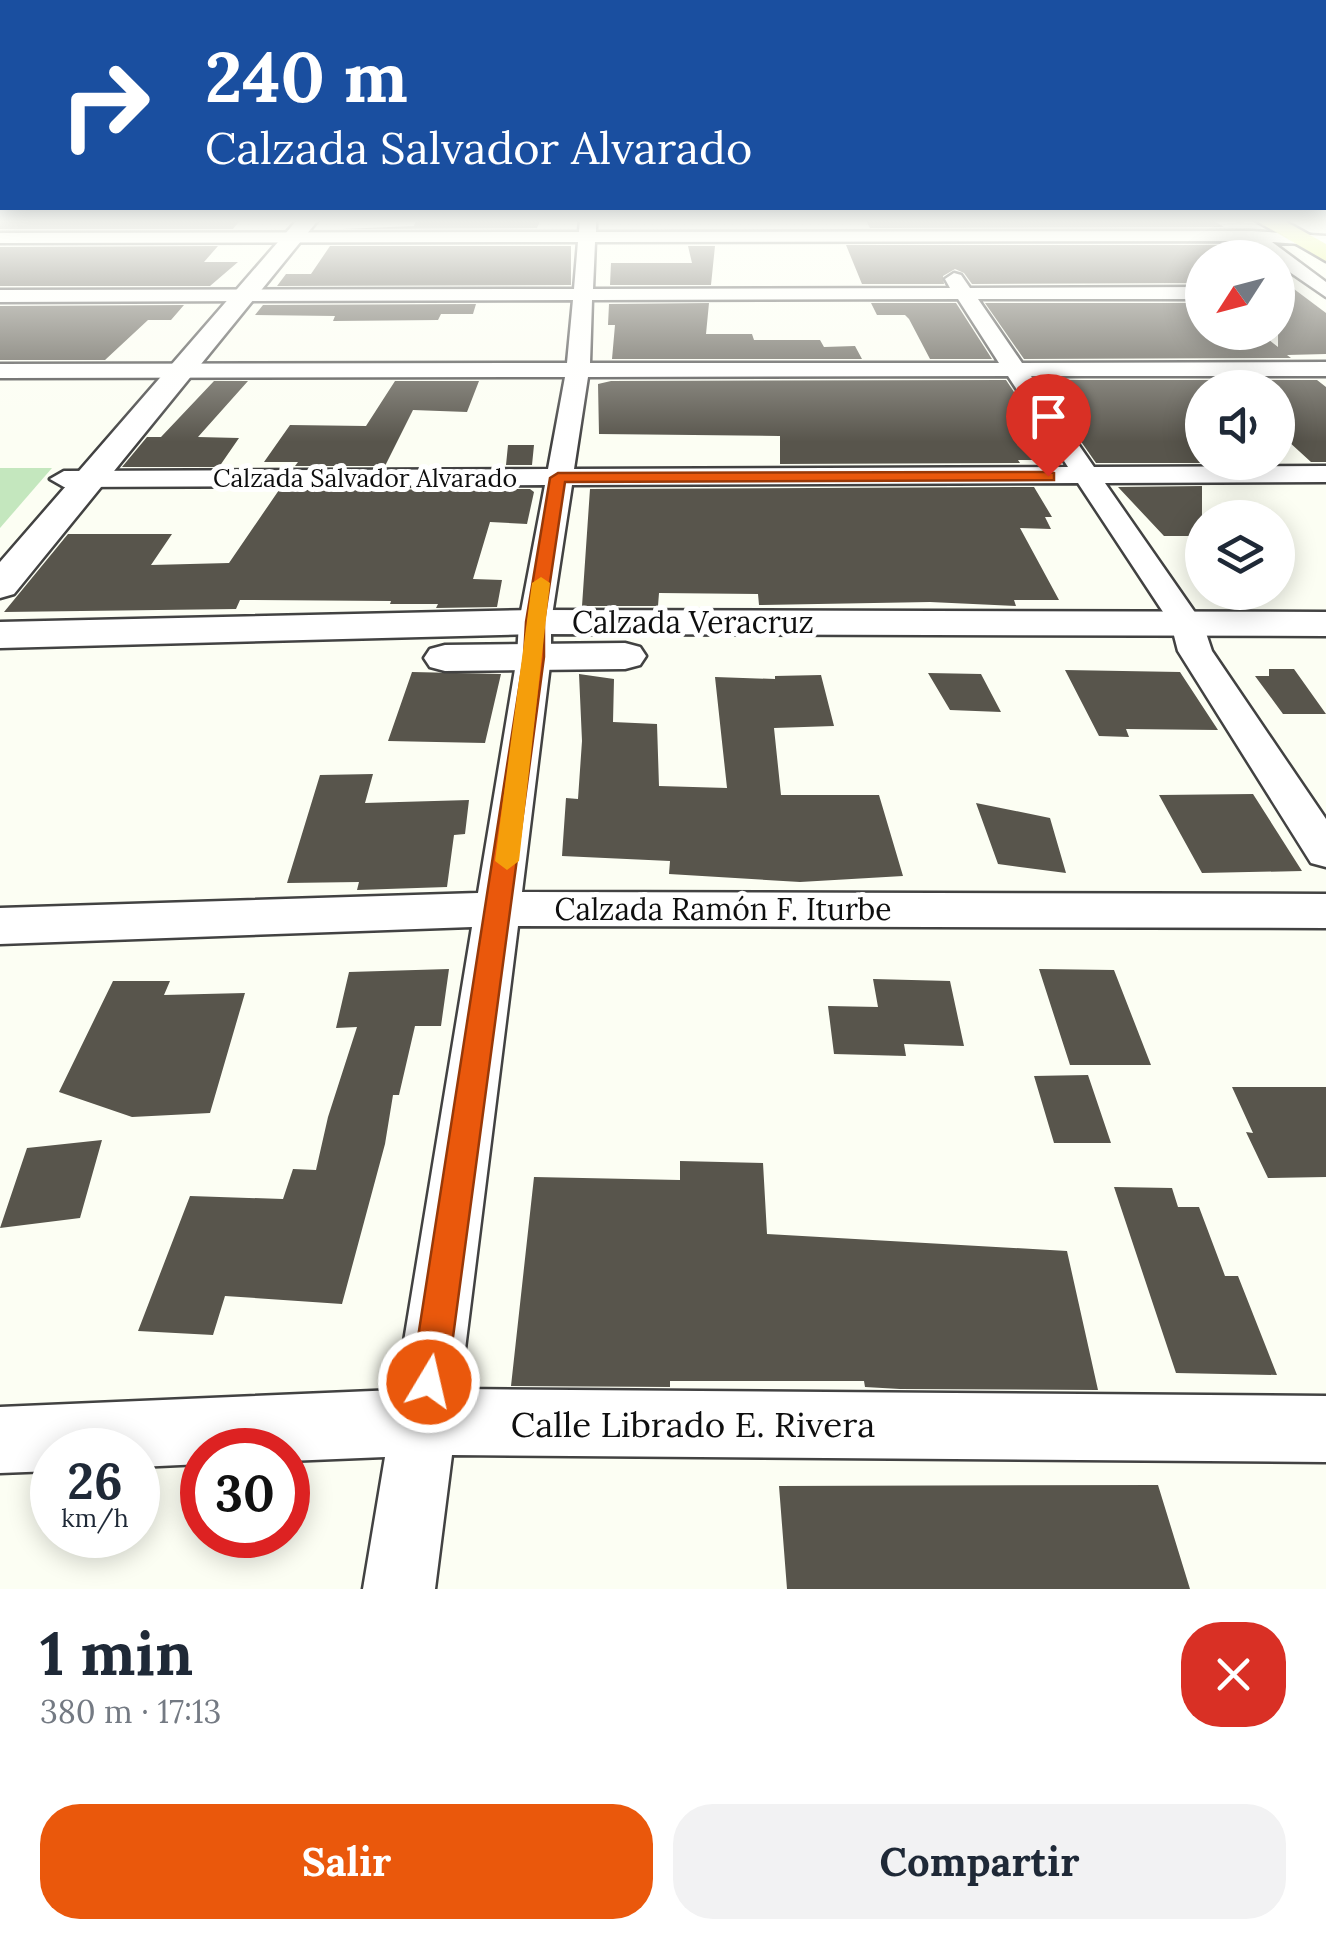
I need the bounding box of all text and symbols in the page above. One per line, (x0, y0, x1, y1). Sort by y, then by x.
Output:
text: 240 m (205, 32, 408, 121)
icon: right (40, 40, 170, 170)
text: Calzada Salvador Alvarado (205, 119, 752, 176)
north arrow (1185, 240, 1295, 350)
map controls (1185, 240, 1295, 610)
button: sound (1185, 370, 1295, 480)
pin (1006, 374, 1091, 477)
icon: arrive (1021, 389, 1076, 444)
street label: Calzada Salvador Alvarado (213, 462, 517, 494)
button: layers (1185, 500, 1295, 610)
street label: Calzada Veracruz (572, 603, 814, 641)
street label: Calzada Ramón F. Iturbe (554, 890, 892, 928)
position arrow (377, 1330, 481, 1434)
street label: Calle Librado E. Rivera (511, 1402, 875, 1447)
speed limit sign: 30 (180, 1428, 310, 1558)
text: 26 (67, 1449, 123, 1513)
text: km/h (61, 1502, 129, 1534)
text: 1 min (40, 1615, 193, 1691)
button: close (1181, 1622, 1286, 1727)
text: 380 m · 17:13 (40, 1691, 221, 1732)
button: Salir (40, 1804, 653, 1919)
button: Compartir (673, 1804, 1286, 1919)

